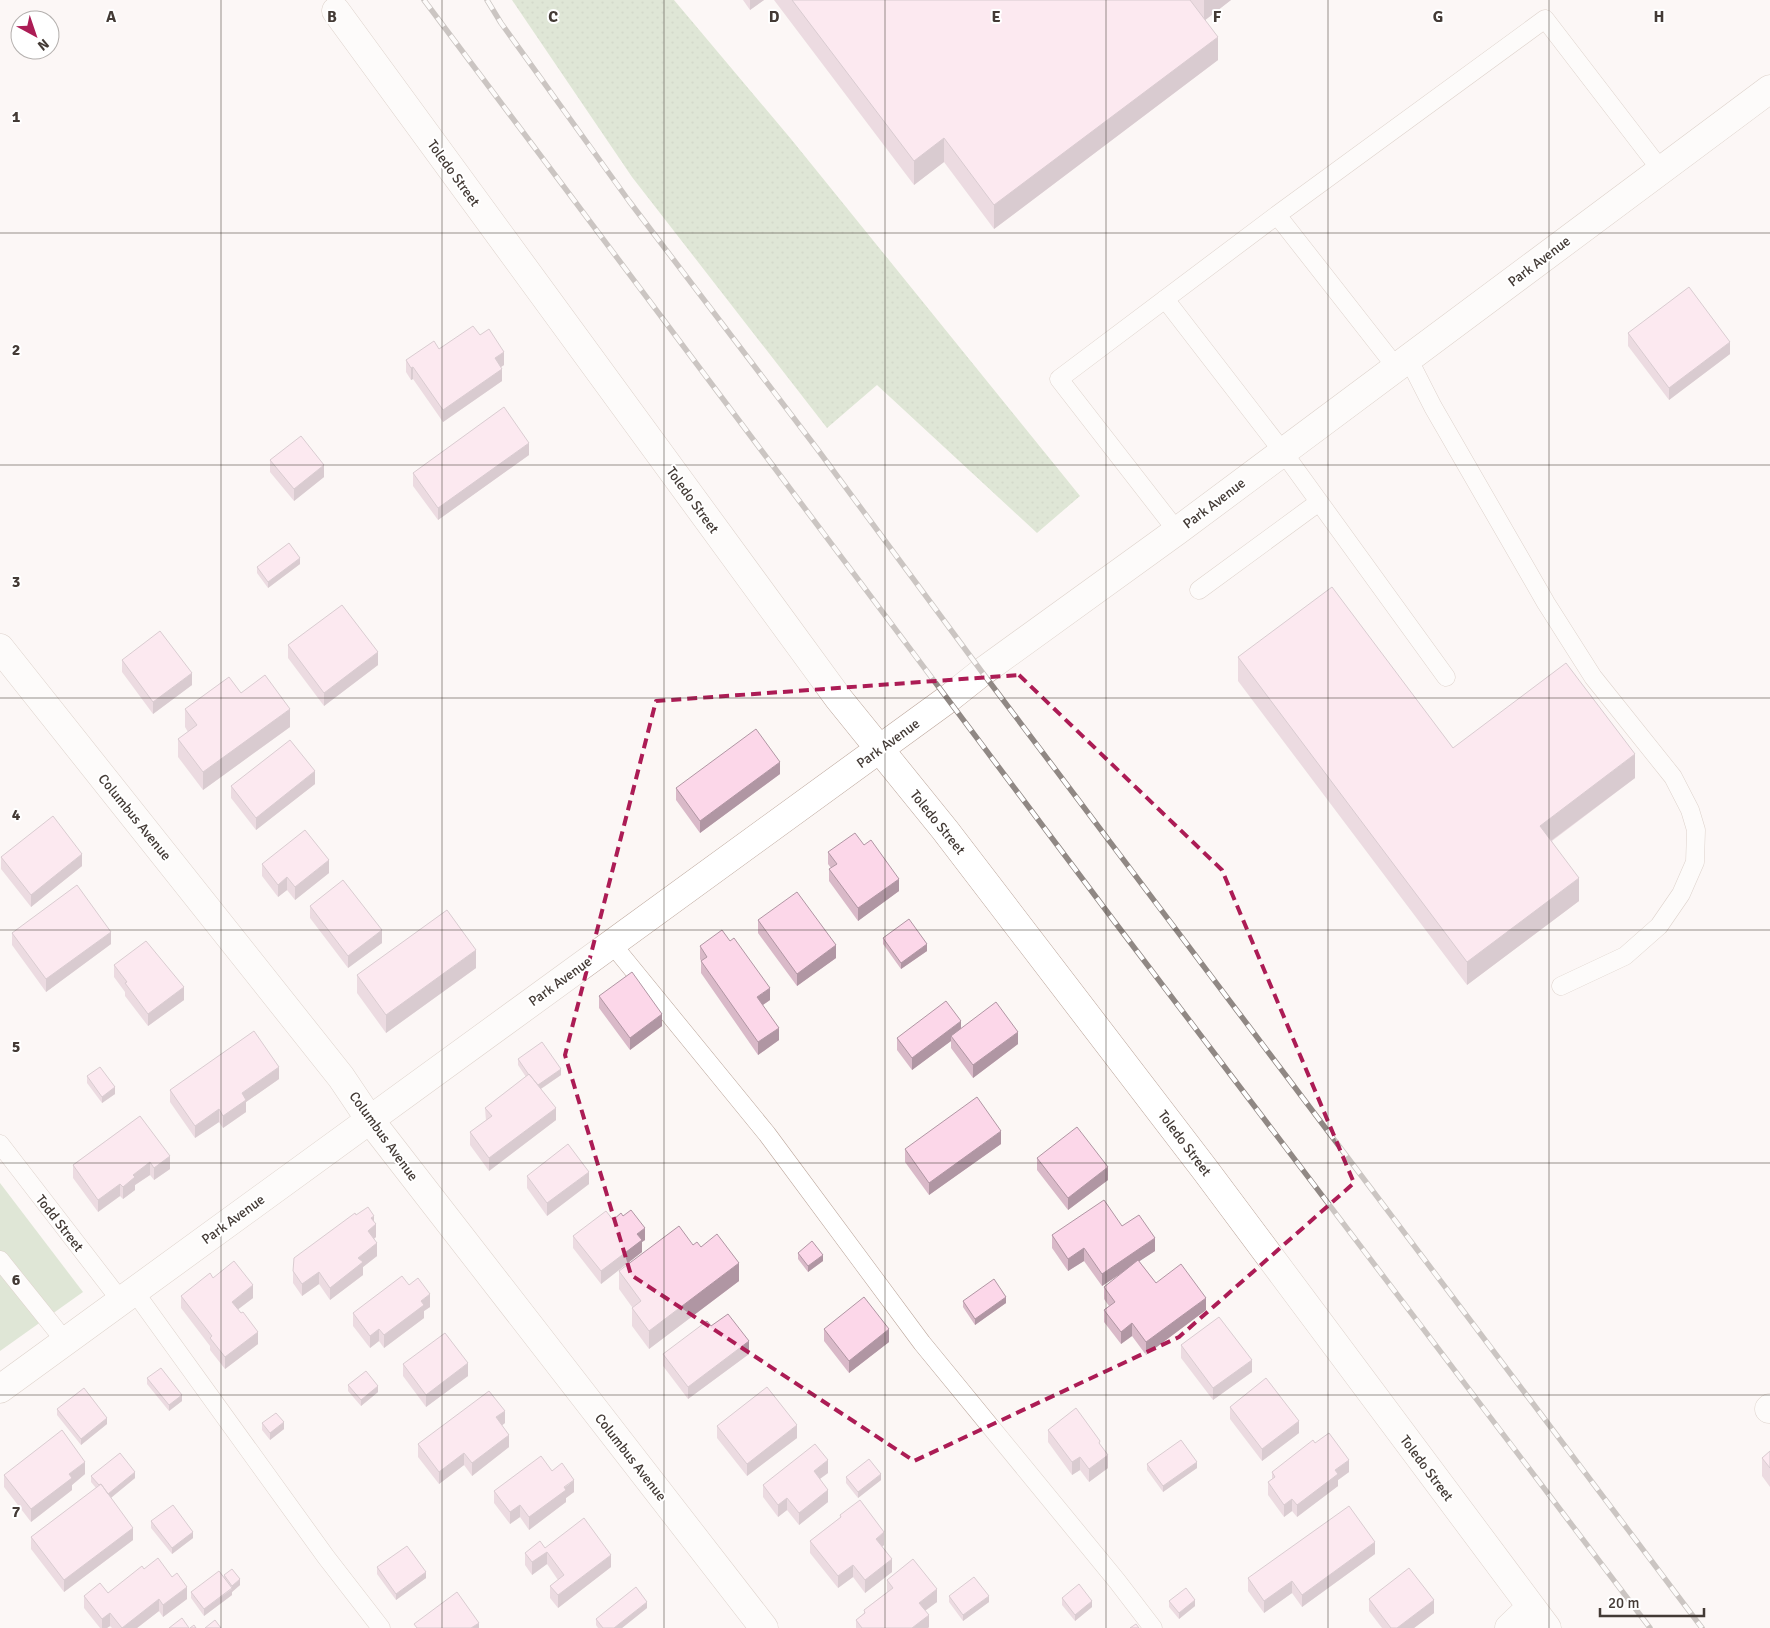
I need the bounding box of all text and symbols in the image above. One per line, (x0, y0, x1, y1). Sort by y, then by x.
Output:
text: A (106, 7, 117, 27)
text: B (327, 7, 337, 27)
text: C (548, 7, 558, 27)
text: D (769, 7, 780, 27)
text: E (991, 7, 1001, 27)
text: F (1213, 7, 1222, 27)
text: G (1433, 7, 1443, 27)
text: H (1654, 7, 1664, 27)
north arrow (10, 10, 60, 60)
text: N (34, 35, 52, 54)
text: 1 (12, 107, 21, 127)
street label: Toledo Street (424, 137, 484, 210)
street label: Park Avenue (1505, 232, 1574, 290)
text: 2 (12, 340, 20, 360)
street label: Toledo Street (663, 464, 723, 537)
street label: Park Avenue (1180, 474, 1249, 532)
text: 3 (12, 572, 20, 592)
street label: Park Avenue (853, 715, 923, 772)
street label: Columbus Avenue (95, 771, 175, 864)
street label: Toledo Street (906, 787, 969, 858)
text: 4 (12, 805, 21, 825)
street label: Park Avenue (525, 953, 595, 1010)
text: 5 (12, 1037, 20, 1057)
street label: Columbus Avenue (345, 1088, 422, 1184)
street label: Toledo Street (1154, 1107, 1215, 1180)
street label: Park Avenue (198, 1191, 268, 1248)
street label: Todd Street (32, 1192, 87, 1255)
text: 6 (12, 1270, 21, 1290)
street label: Columbus Avenue (591, 1410, 670, 1504)
street label: Toledo Street (1396, 1432, 1457, 1505)
text: 7 (12, 1502, 21, 1522)
scale bar (1600, 1586, 1704, 1618)
text: 20 m (1608, 1594, 1639, 1612)

